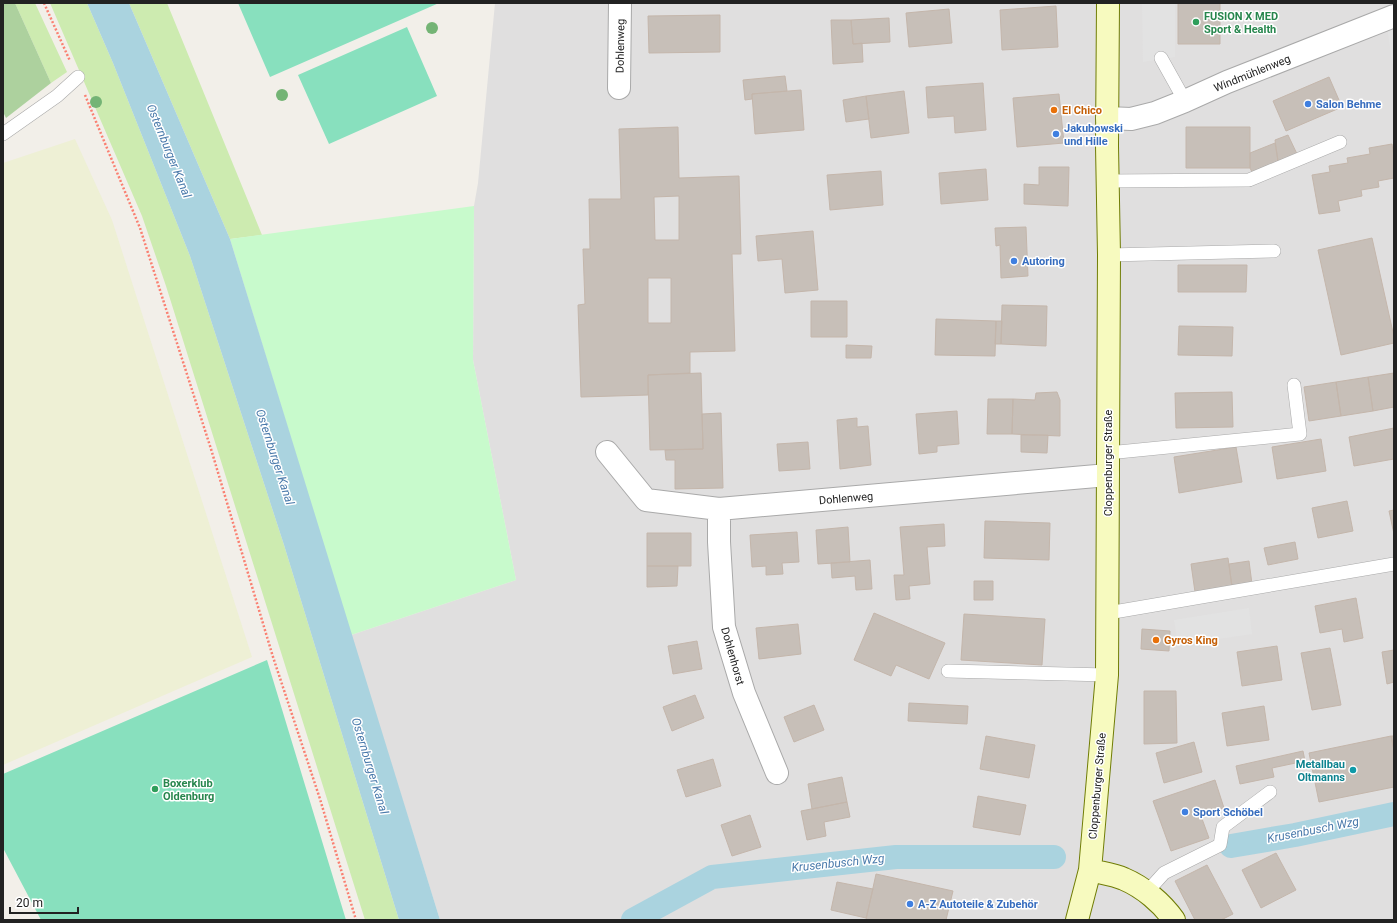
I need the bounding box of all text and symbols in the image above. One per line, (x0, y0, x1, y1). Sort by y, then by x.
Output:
place label: FUSION X MED Sport & Health (1204, 10, 1278, 36)
marker: FUSION X MED Sport & Health (1191, 17, 1201, 27)
street label: Dohlenweg (614, 19, 627, 73)
street label: Windmühlenweg (1212, 52, 1292, 95)
place label: Salon Behme (1316, 98, 1381, 111)
marker: Salon Behme (1303, 99, 1313, 109)
water label: Osternburger Kanal (144, 102, 194, 200)
place label: El Chico (1062, 104, 1102, 117)
marker: El Chico (1049, 105, 1059, 115)
place label: Jakubowski und Hille (1064, 122, 1123, 148)
marker: Jakubowski und Hille (1051, 129, 1061, 139)
place label: Autoring (1022, 255, 1065, 268)
marker: Autoring (1009, 256, 1019, 266)
water label: Osternburger Kanal (253, 407, 297, 507)
street label: Cloppenburger Straße (1102, 409, 1115, 516)
street label: Dohlenweg (818, 490, 874, 507)
street label: Dohlenhorst (718, 626, 747, 687)
place label: Gyros King (1164, 634, 1218, 647)
marker: Gyros King (1151, 635, 1161, 645)
water label: Osternburger Kanal (349, 716, 391, 816)
street label: Cloppenburger Straße (1086, 732, 1109, 840)
place label: Metallbau Oltmanns (1296, 758, 1345, 784)
marker: Metallbau Oltmanns (1348, 765, 1358, 775)
place label: Boxerklub Oldenburg (163, 777, 214, 803)
marker: Boxerklub Oldenburg (150, 784, 160, 794)
place label: Sport Schöbel (1193, 806, 1263, 819)
marker: Sport Schöbel (1180, 807, 1190, 817)
water label: Krusenbusch Wzg (1266, 814, 1361, 846)
water label: Krusenbusch Wzg (791, 851, 886, 875)
scale bar (10, 889, 78, 915)
text: 20 m (16, 896, 43, 910)
place label: A-Z Autoteile & Zubehör (918, 898, 1038, 911)
marker: A-Z Autoteile & Zubehör (905, 899, 915, 909)

